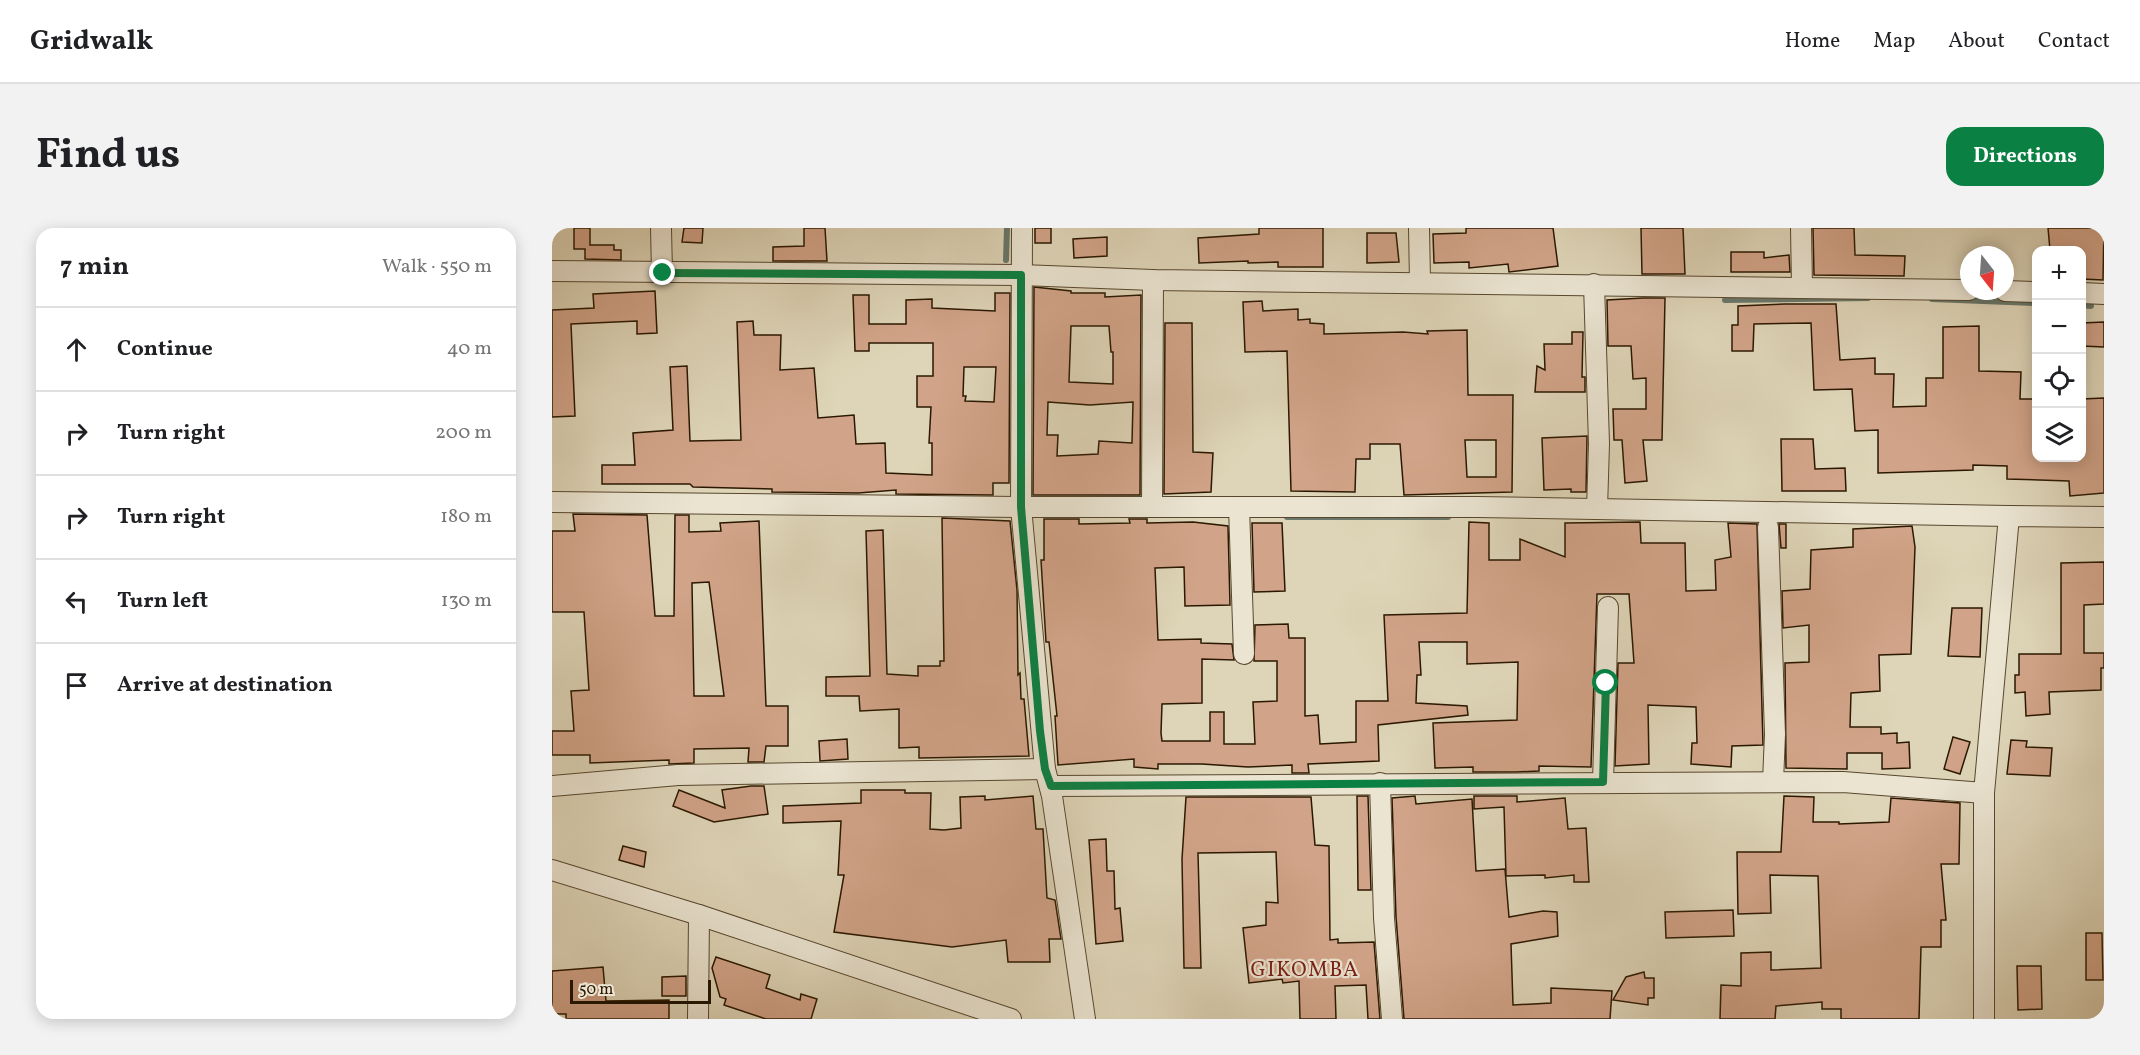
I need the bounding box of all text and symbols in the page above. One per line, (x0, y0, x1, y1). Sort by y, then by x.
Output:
text: Gridwalk (30, 22, 153, 61)
text: Home (1785, 27, 1840, 56)
text: Map (1873, 27, 1915, 56)
text: About (1948, 27, 2005, 56)
text: Contact (2038, 27, 2110, 56)
text: Find us (36, 127, 180, 186)
button: Directions (1946, 127, 2104, 186)
north arrow (1960, 246, 2014, 300)
map controls (2032, 246, 2086, 462)
button: + (2032, 246, 2086, 300)
text: 7 min (60, 249, 129, 285)
text: Walk · 550 m (382, 253, 492, 281)
route end (649, 259, 675, 285)
button: − (2032, 300, 2086, 354)
icon: ahead (60, 333, 93, 366)
text: Continue (117, 334, 213, 365)
text: 40 m (447, 335, 492, 363)
button: locate (2032, 354, 2086, 408)
button: layers (2032, 408, 2086, 462)
icon: right (60, 417, 93, 450)
text: Turn right (117, 418, 225, 449)
text: 200 m (435, 419, 492, 447)
icon: right (60, 501, 93, 534)
text: Turn right (117, 502, 225, 533)
text: 180 m (440, 503, 492, 531)
icon: left (60, 585, 93, 618)
text: Turn left (117, 586, 208, 617)
text: 130 m (441, 587, 492, 615)
icon: arrive (60, 669, 93, 702)
route start (1592, 669, 1618, 695)
text: Arrive at destination (117, 670, 333, 701)
district label: GIKOMBA (1250, 956, 1360, 985)
scale bar (570, 977, 711, 1004)
text: 50 m (579, 979, 613, 1001)

